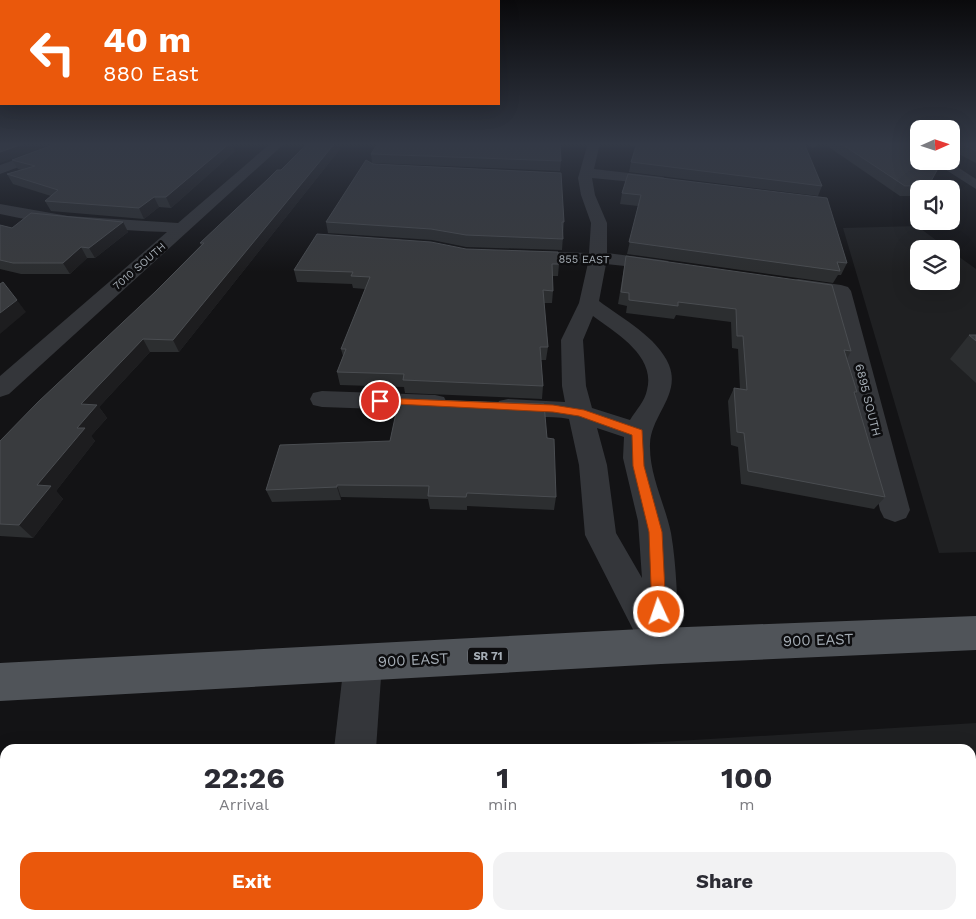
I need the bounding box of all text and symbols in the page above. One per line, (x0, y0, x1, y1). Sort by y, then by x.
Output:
text: 40 m (103, 19, 191, 61)
icon: left (20, 20, 85, 85)
text: 880 East (103, 61, 199, 86)
north arrow (910, 120, 960, 170)
map controls (910, 120, 960, 290)
button: sound (910, 180, 960, 230)
street label: 7010 SOUTH (110, 240, 168, 293)
button: layers (910, 240, 960, 290)
street label: 855 EAST (558, 253, 610, 266)
street label: 6895 SOUTH (852, 362, 884, 438)
pin (359, 380, 401, 422)
icon: arrive (366, 387, 394, 415)
position arrow (632, 585, 684, 637)
street label: 900 EAST (782, 630, 854, 650)
road number: SR 71 (468, 648, 508, 664)
street label: 900 EAST (377, 649, 449, 671)
text: 22:26 (203, 760, 285, 795)
text: 1 (496, 760, 509, 795)
text: 100 (721, 760, 773, 795)
text: Arrival (219, 795, 269, 814)
text: min (488, 795, 518, 814)
text: m (739, 795, 754, 814)
button: Exit (20, 852, 483, 910)
button: Share (493, 852, 956, 910)

